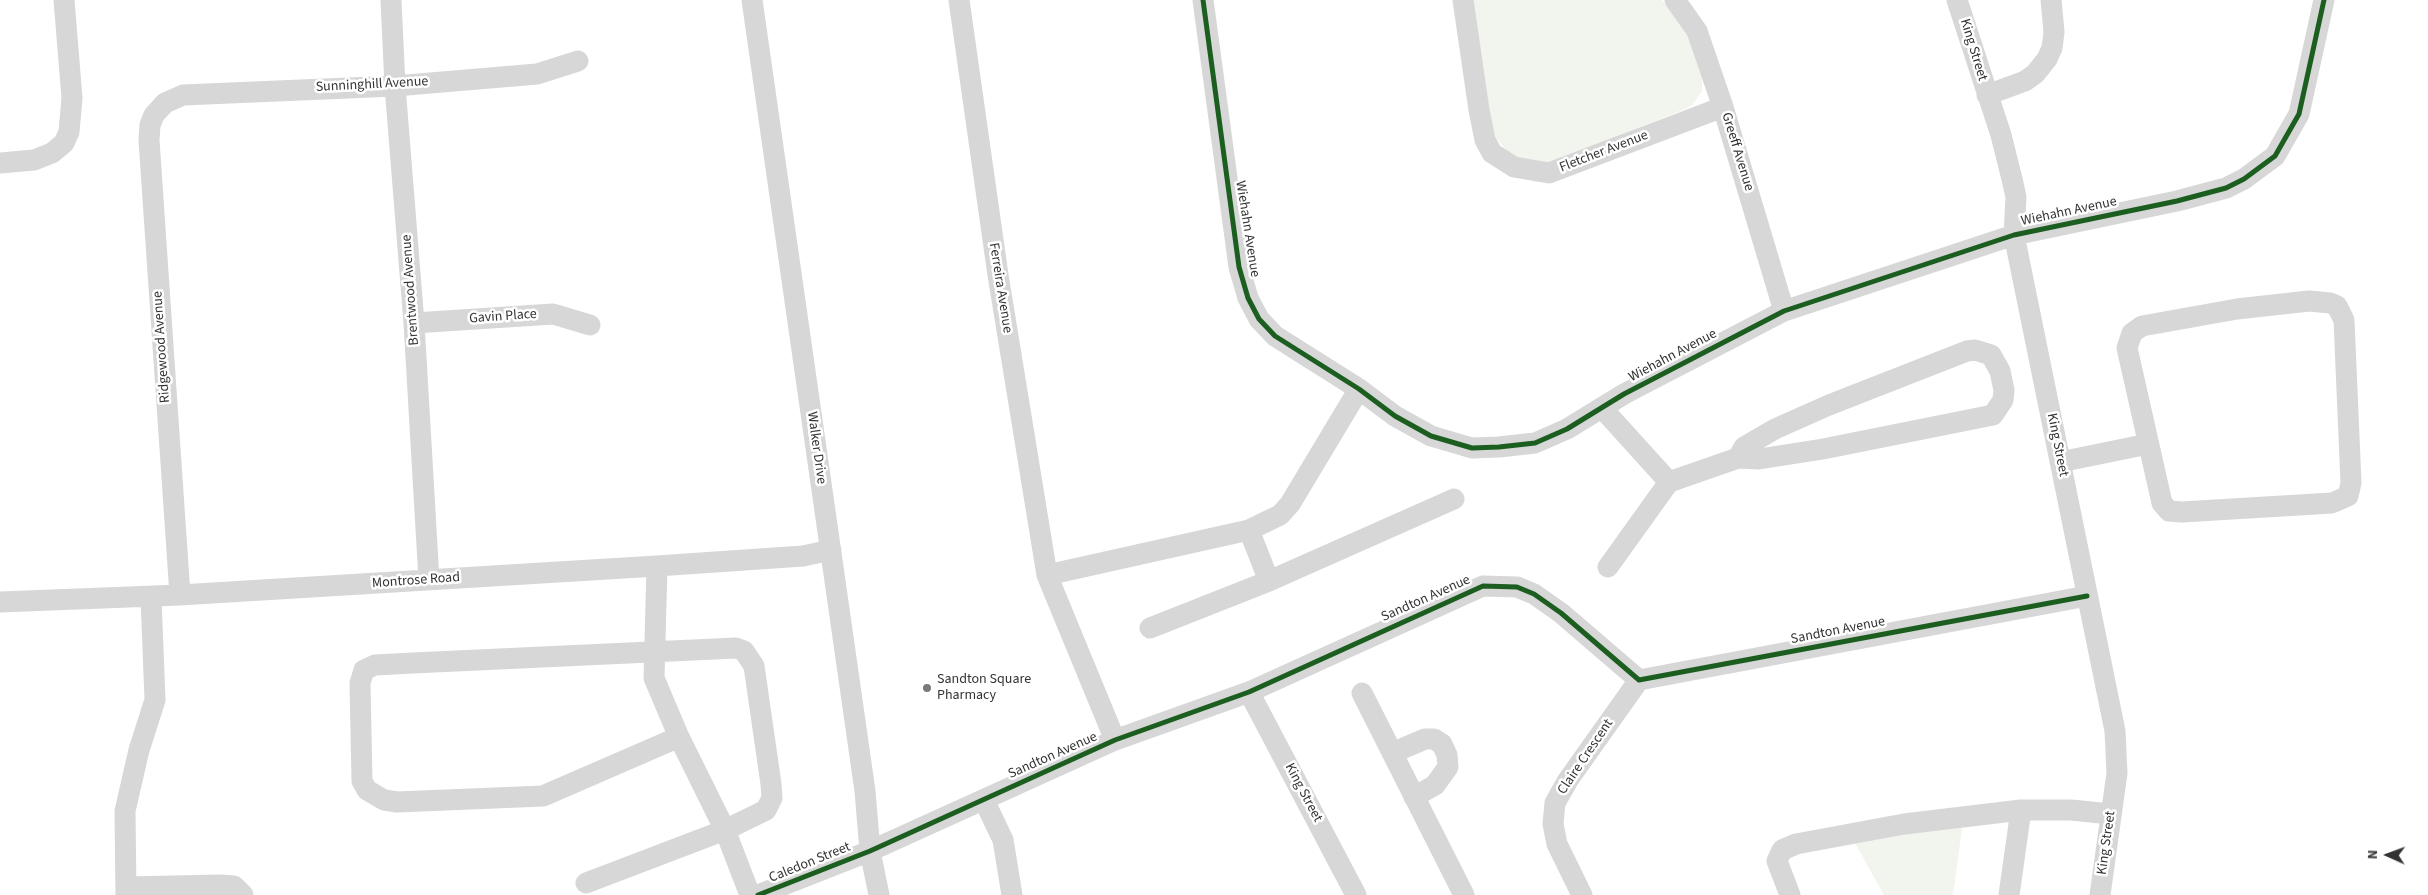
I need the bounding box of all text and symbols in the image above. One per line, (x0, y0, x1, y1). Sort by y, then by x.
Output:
street label: King Street (1956, 17, 1990, 83)
street label: Sunninghill Avenue (315, 74, 429, 96)
street label: Greeff Avenue (1717, 111, 1757, 193)
street label: Fletcher Avenue (1557, 127, 1651, 177)
street label: Wiehahn Avenue (1231, 180, 1263, 278)
street label: Wiehahn Avenue (2020, 194, 2118, 230)
street label: Brentwood Avenue (399, 234, 423, 346)
street label: Ferreira Avenue (985, 242, 1015, 334)
street label: Ridgewood Avenue (150, 291, 174, 403)
street label: Gavin Place (469, 306, 537, 328)
street label: Wiehahn Avenue (1626, 326, 1720, 386)
street label: Walker Drive (803, 411, 829, 485)
street label: King Street (2043, 412, 2071, 478)
street label: Montrose Road (371, 570, 461, 592)
street label: Sandton Avenue (1379, 572, 1473, 626)
street label: Sandton Avenue (1789, 614, 1887, 648)
place label: Sandton Square Pharmacy (937, 672, 1031, 704)
marker: Sandton Square Pharmacy (921, 682, 933, 694)
street label: Claire Crescent (1555, 716, 1617, 798)
street label: Sandton Avenue (1006, 729, 1100, 783)
street label: King Street (1281, 761, 1325, 825)
street label: King Street (2094, 810, 2120, 876)
north arrow (2363, 830, 2413, 880)
street label: Caledon Street (767, 839, 853, 887)
text: N (2363, 849, 2383, 859)

